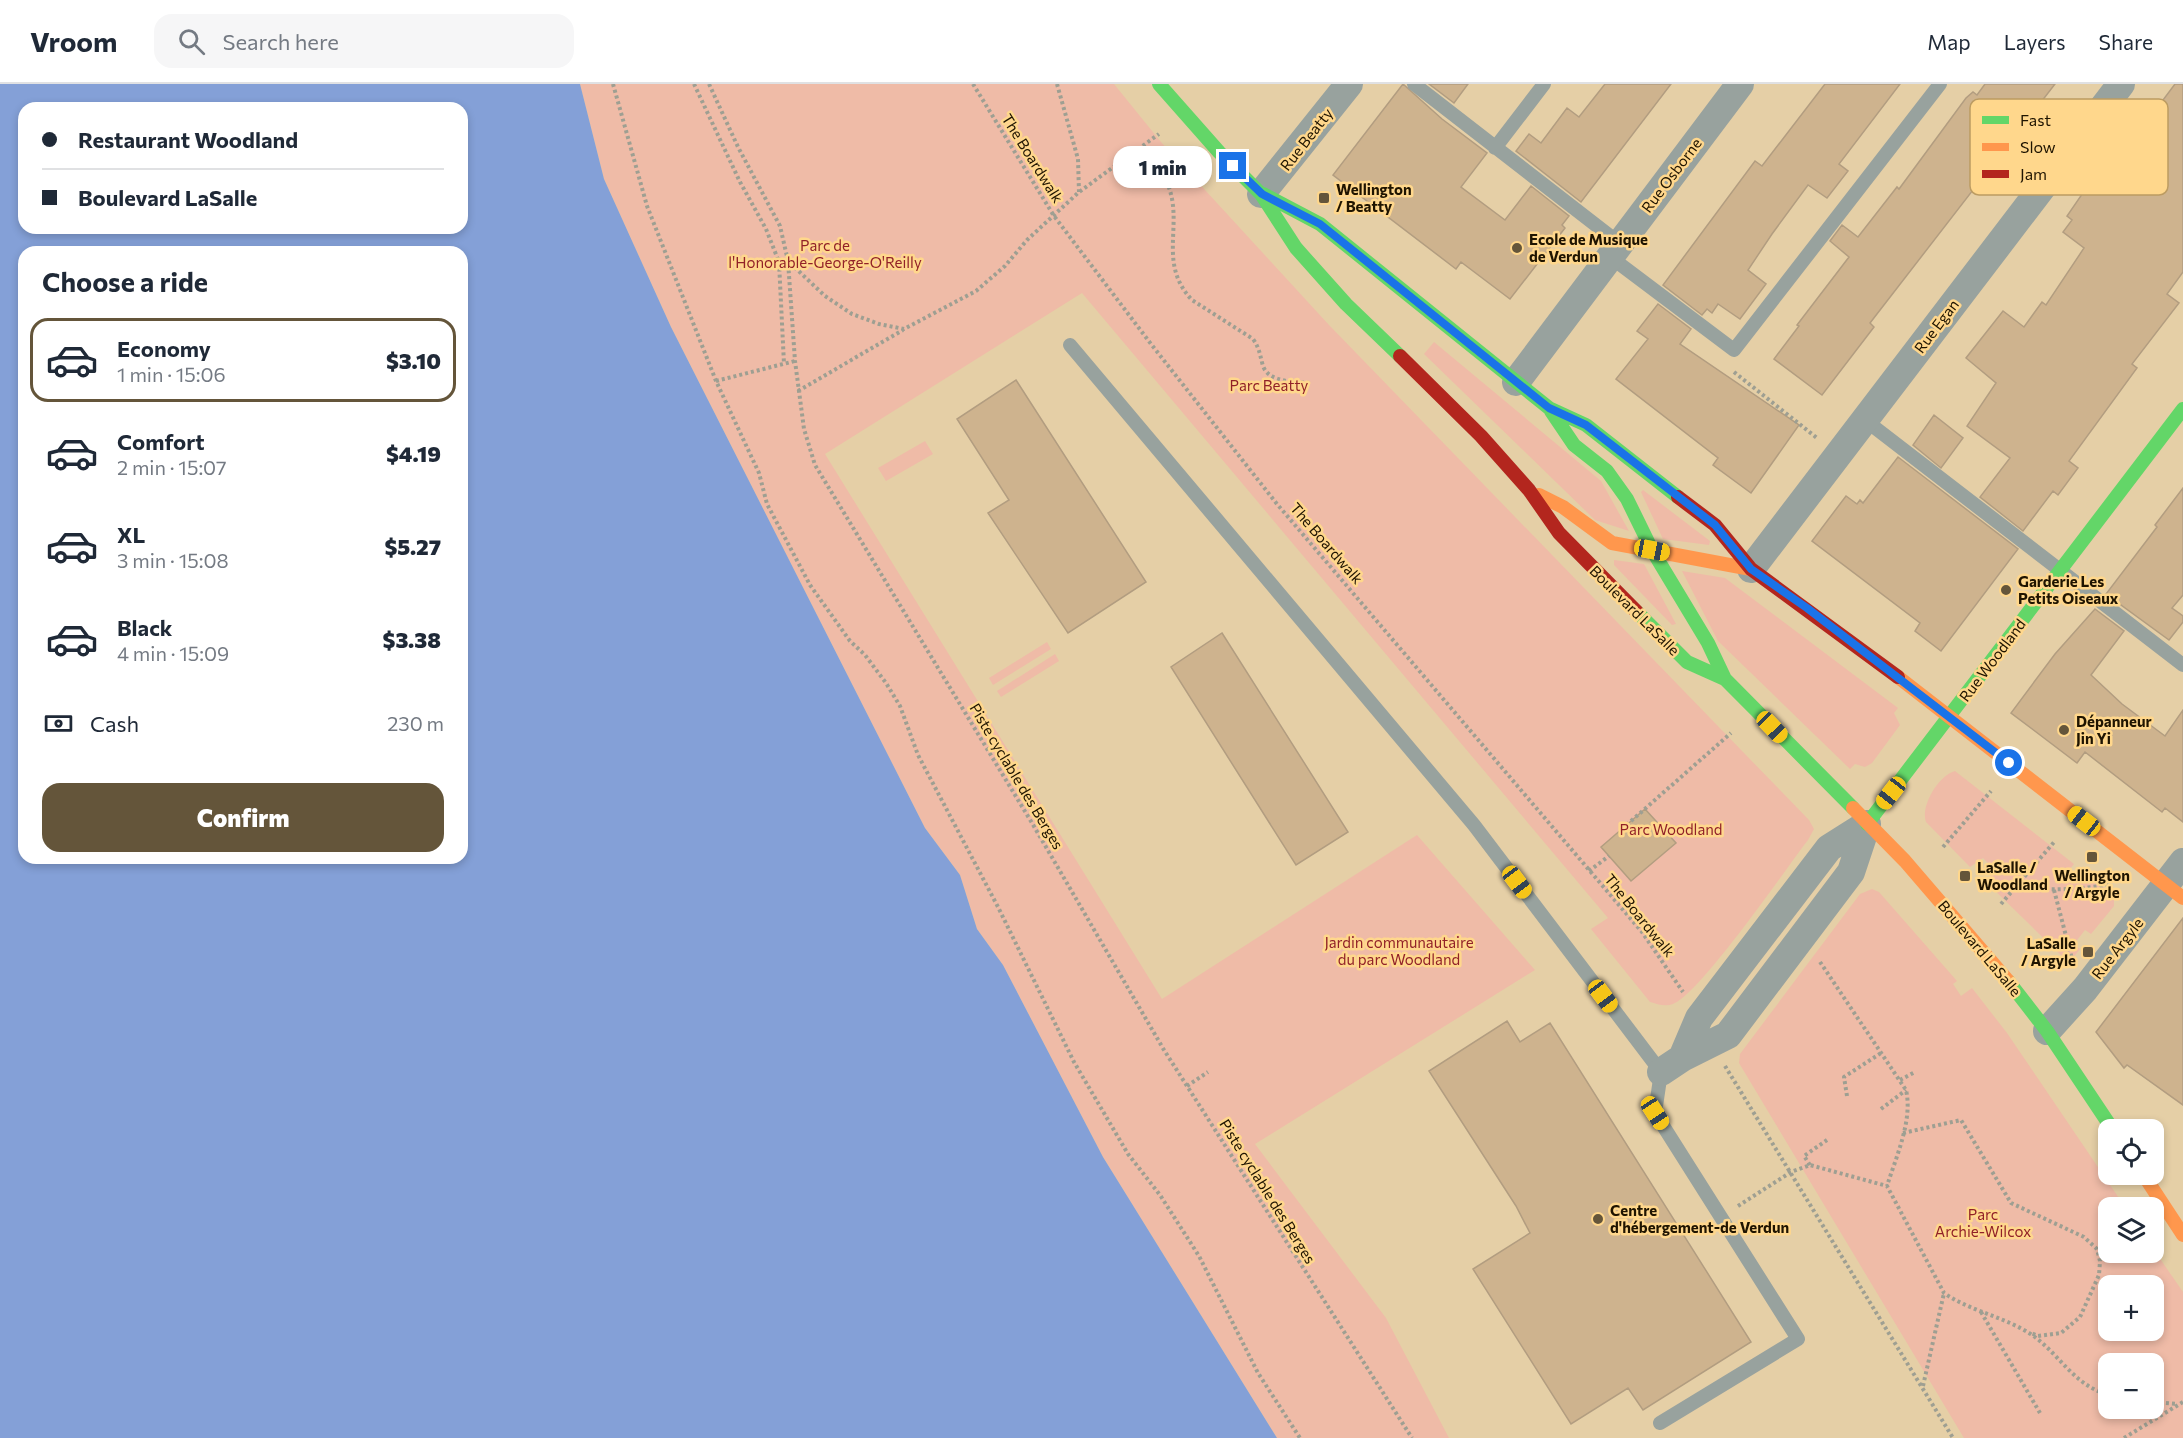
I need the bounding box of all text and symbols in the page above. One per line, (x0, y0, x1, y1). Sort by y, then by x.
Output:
search box (154, 14, 574, 68)
text: Vroom (30, 24, 118, 58)
icon: search (175, 25, 208, 58)
text: Search here (223, 28, 339, 55)
text: Map (1927, 29, 1971, 54)
text: Layers (2004, 29, 2066, 54)
text: Share (2099, 29, 2153, 54)
legend (1970, 99, 2168, 195)
street label: Rue Beatty (1276, 104, 1336, 174)
street label: The Boardwalk (998, 110, 1068, 206)
text: Fast (2020, 110, 2051, 129)
text: Restaurant Woodland (78, 126, 298, 153)
street label: Rue Osborne (1637, 134, 1705, 216)
text: Slow (2020, 137, 2056, 156)
callout: 1 min (1113, 145, 1212, 187)
route end (1219, 152, 1246, 179)
text: 1 min (1138, 155, 1187, 179)
text: Jam (2020, 164, 2047, 183)
place label: Wellington / Beatty (1336, 180, 1412, 215)
text: Boulevard LaSalle (78, 184, 257, 211)
marker: Wellington / Beatty (1317, 191, 1331, 205)
place label: Ecole de Musique de Verdun (1529, 230, 1648, 265)
park label: Parc de l'Honorable-George-O'Reilly (728, 236, 922, 271)
marker: Ecole de Musique de Verdun (1510, 241, 1524, 255)
text: Choose a ride (42, 265, 208, 298)
street label: Rue Egan (1910, 296, 1962, 356)
icon: car (45, 333, 99, 387)
text: Economy (117, 335, 211, 362)
text: $3.10 (386, 347, 441, 374)
text: 1 min · 15:06 (117, 362, 226, 386)
park label: Parc Beatty (1230, 376, 1309, 394)
icon: car (45, 426, 99, 480)
text: Comfort (117, 428, 205, 455)
text: $4.19 (386, 440, 441, 467)
text: 2 min · 15:07 (117, 455, 227, 479)
street label: The Boardwalk (1287, 499, 1367, 587)
icon: car (45, 519, 99, 573)
text: XL (117, 521, 145, 548)
text: $5.27 (384, 533, 441, 560)
car (1633, 538, 1671, 562)
text: 3 min · 15:08 (117, 548, 229, 572)
street label: Boulevard LaSalle (1586, 561, 1684, 659)
place label: Garderie Les Petits Oiseaux (2018, 572, 2119, 607)
marker: Garderie Les Petits Oiseaux (1999, 583, 2013, 597)
icon: car (45, 612, 99, 666)
text: Black (117, 614, 172, 641)
street label: Rue Woodland (1955, 615, 2029, 705)
text: $3.38 (383, 626, 441, 653)
text: 4 min · 15:09 (117, 641, 229, 665)
street label: Piste cyclable des Berges (966, 700, 1068, 852)
icon: cash (42, 707, 75, 740)
car (1753, 708, 1791, 746)
text: Cash (90, 710, 139, 737)
text: 230 m (387, 711, 444, 735)
place label: Dépanneur Jin Yi (2076, 712, 2152, 747)
marker: Dépanneur Jin Yi (2057, 723, 2071, 737)
route start (1995, 749, 2022, 776)
car (1873, 773, 1909, 813)
button: Confirm (42, 783, 444, 852)
car (2064, 803, 2104, 839)
park label: Parc Woodland (1619, 820, 1723, 838)
marker: Wellington / Argyle (2085, 850, 2099, 864)
place label: LaSalle / Woodland (1977, 858, 2048, 893)
car (1499, 862, 1535, 902)
place label: Wellington / Argyle (2054, 866, 2130, 901)
marker: LaSalle / Woodland (1958, 869, 1972, 883)
street label: The Boardwalk (1601, 870, 1679, 960)
street label: Boulevard LaSalle (1935, 896, 2025, 1000)
street label: Rue Argyle (2087, 914, 2147, 982)
park label: Jardin communautaire du parc Woodland (1324, 933, 1474, 968)
place label: LaSalle / Argyle (2021, 934, 2076, 969)
marker: LaSalle / Argyle (2081, 945, 2095, 959)
car (1585, 976, 1621, 1016)
car (1638, 1093, 1672, 1133)
street label: Piste cyclable des Berges (1216, 1115, 1320, 1267)
map controls (2098, 1119, 2164, 1419)
button: locate (2098, 1119, 2164, 1185)
button: layers (2098, 1197, 2164, 1263)
place label: Centre d'hébergement-de Verdun (1610, 1201, 1789, 1236)
park label: Parc Archie-Wilcox (1935, 1205, 2031, 1240)
marker: Centre d'hébergement-de Verdun (1591, 1212, 1605, 1226)
button: + (2098, 1275, 2164, 1341)
button: − (2098, 1353, 2164, 1419)

